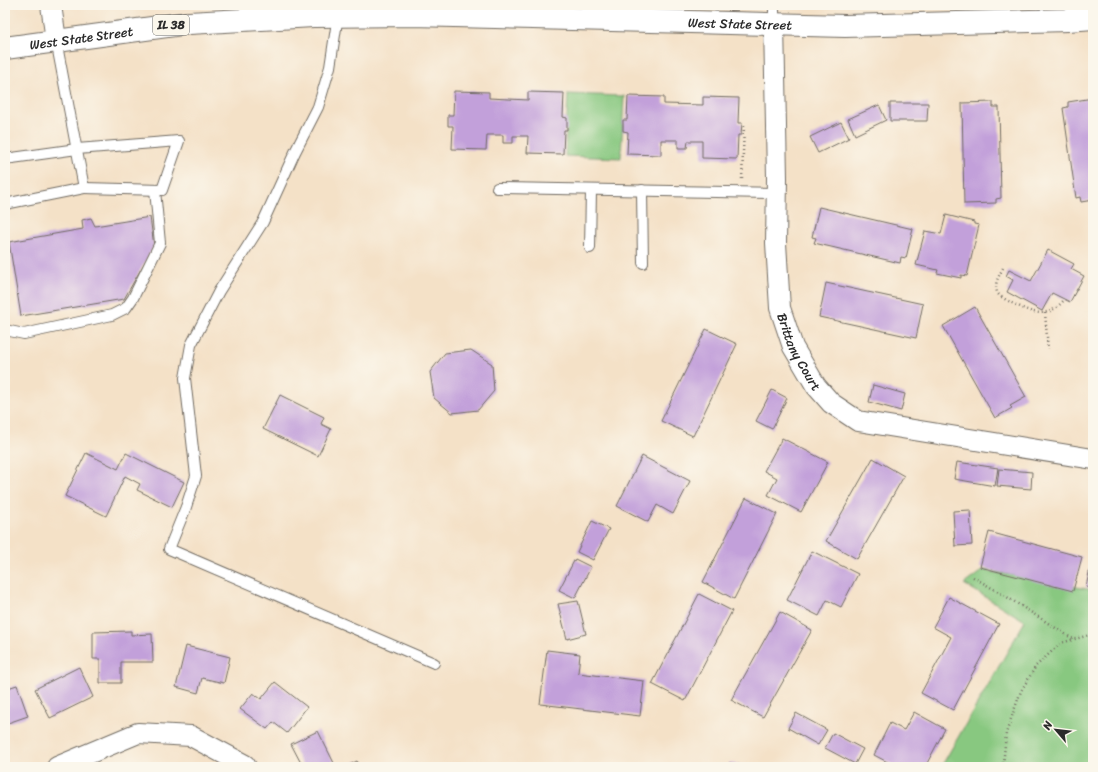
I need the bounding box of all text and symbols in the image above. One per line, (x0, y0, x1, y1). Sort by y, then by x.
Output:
street label: West State Street (688, 11, 793, 37)
road number: IL 38 (153, 15, 189, 35)
street label: West State Street (28, 20, 135, 57)
street label: Brittany Court (770, 310, 827, 397)
north arrow (1036, 710, 1076, 750)
text: N (1037, 717, 1058, 734)

